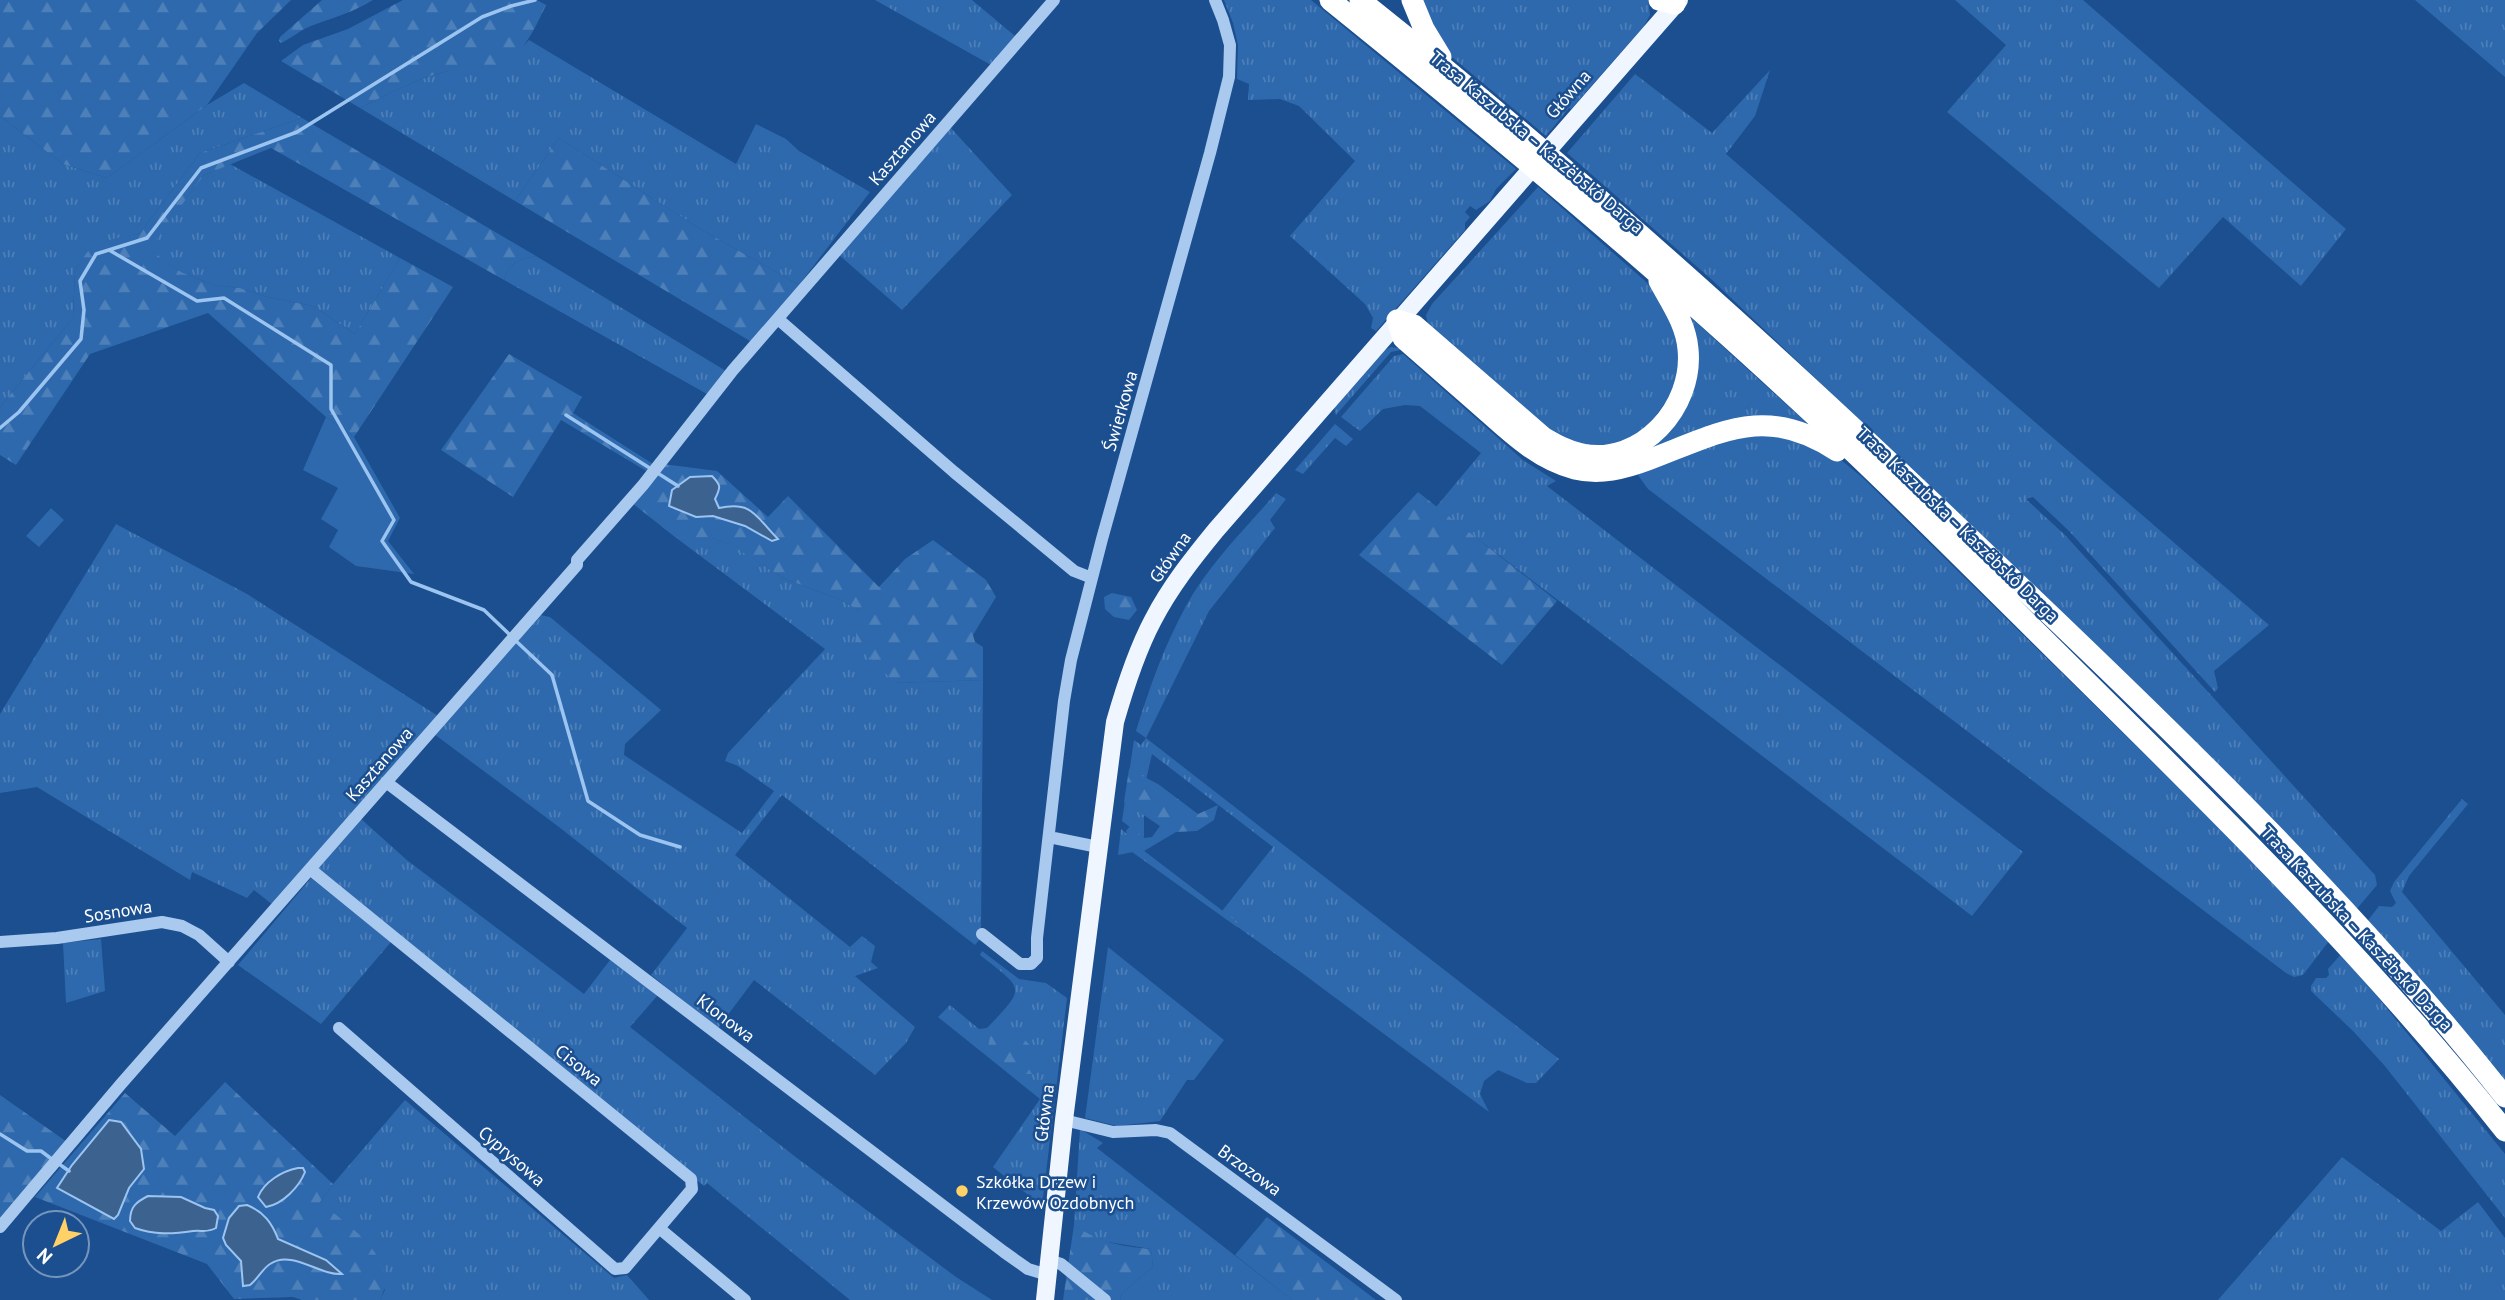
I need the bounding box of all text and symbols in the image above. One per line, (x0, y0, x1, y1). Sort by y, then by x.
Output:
street label: Trasa Kaszubska – Kaszëbskô Darga (1425, 46, 1649, 238)
street label: Główna (1540, 65, 1596, 123)
street label: Kasztanowa (863, 106, 941, 190)
street label: Świerkowa (1098, 368, 1142, 454)
street label: Trasa Kaszubska – Kaszëbskô Darga (1852, 421, 2064, 627)
street label: Główna (1144, 527, 1196, 587)
street label: Kasztanowa (340, 722, 418, 806)
street label: Trasa Kaszubska – Kaszëbskô Darga (2256, 821, 2458, 1035)
street label: Sosnowa (82, 894, 154, 928)
street label: Klonowa (692, 989, 760, 1047)
street label: Cisowa (551, 1039, 607, 1091)
street label: Główna (1029, 1083, 1059, 1143)
street label: Cyprysowa (474, 1121, 550, 1191)
street label: Brzozowa (1214, 1139, 1286, 1201)
place label: Szkółka Drzew i Krzewów Ozdobnych (976, 1170, 1134, 1214)
marker: Szkółka Drzew i Krzewów Ozdobnych (954, 1183, 970, 1199)
north arrow (21, 1209, 91, 1279)
text: N (32, 1243, 57, 1269)

